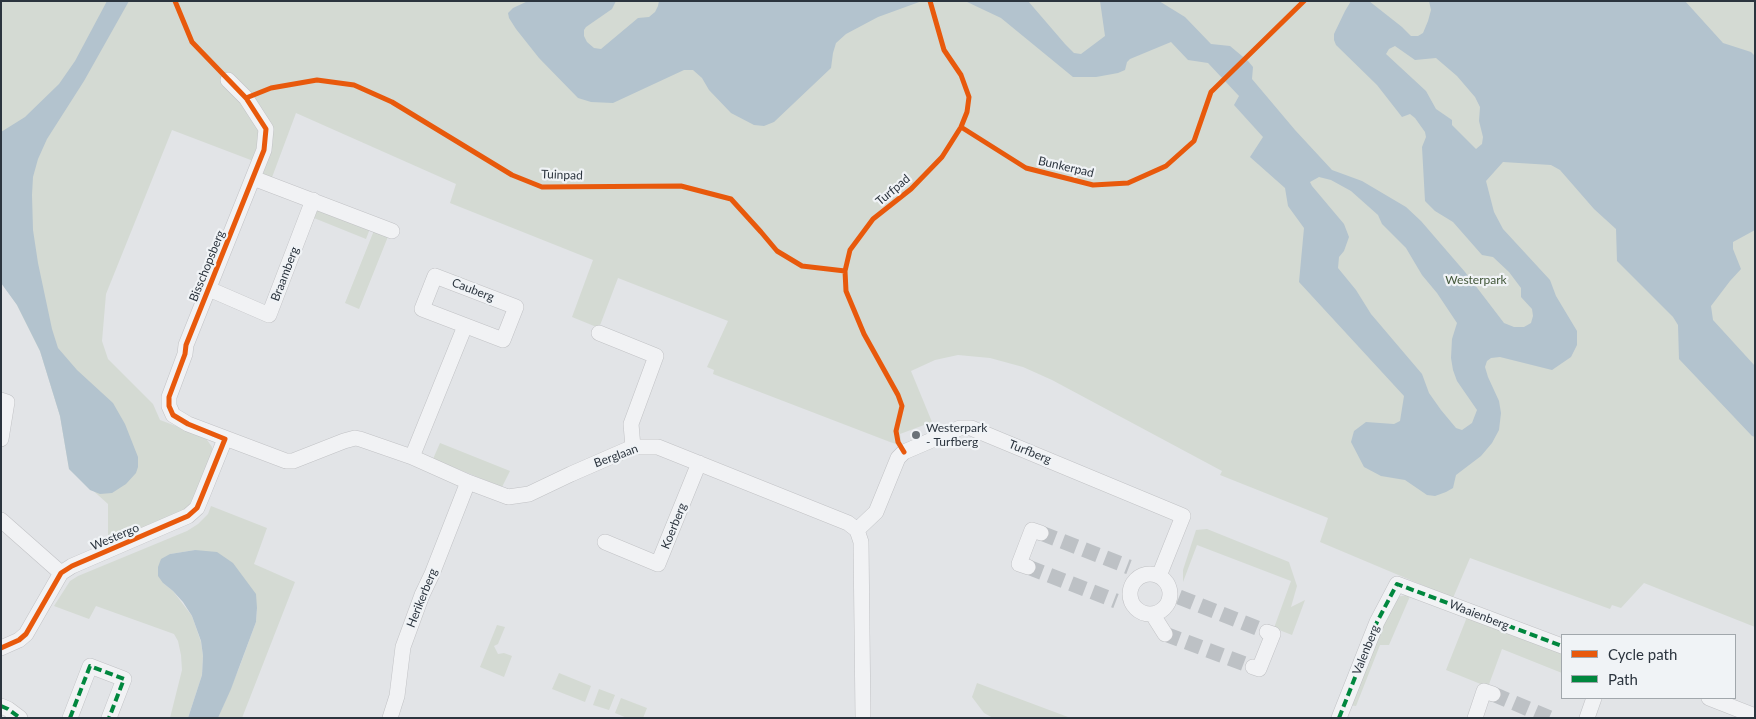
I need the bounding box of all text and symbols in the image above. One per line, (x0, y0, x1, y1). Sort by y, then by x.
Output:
street label: Bunkerpad (1037, 154, 1095, 180)
street label: Tuinpad (541, 167, 583, 183)
street label: Turfpad (873, 171, 913, 209)
street label: Bisschopsberg (186, 228, 228, 304)
street label: Braamberg (268, 245, 302, 303)
park label: Westerpark (1445, 273, 1507, 287)
street label: Cauberg (450, 275, 496, 305)
place label: Westerpark - Turfberg (926, 421, 987, 449)
marker: Westerpark - Turfberg (910, 429, 922, 441)
street label: Turfberg (1007, 437, 1053, 467)
street label: Berglaan (592, 441, 640, 471)
street label: Koerberg (658, 501, 690, 551)
street label: Westergo (89, 520, 141, 554)
street label: Herikerberg (404, 566, 440, 630)
street label: Waaienberg (1447, 597, 1511, 633)
street label: Valenberg (1349, 623, 1383, 677)
legend (1561, 634, 1736, 699)
text: Cycle path (1608, 645, 1677, 663)
text: Path (1608, 670, 1638, 688)

